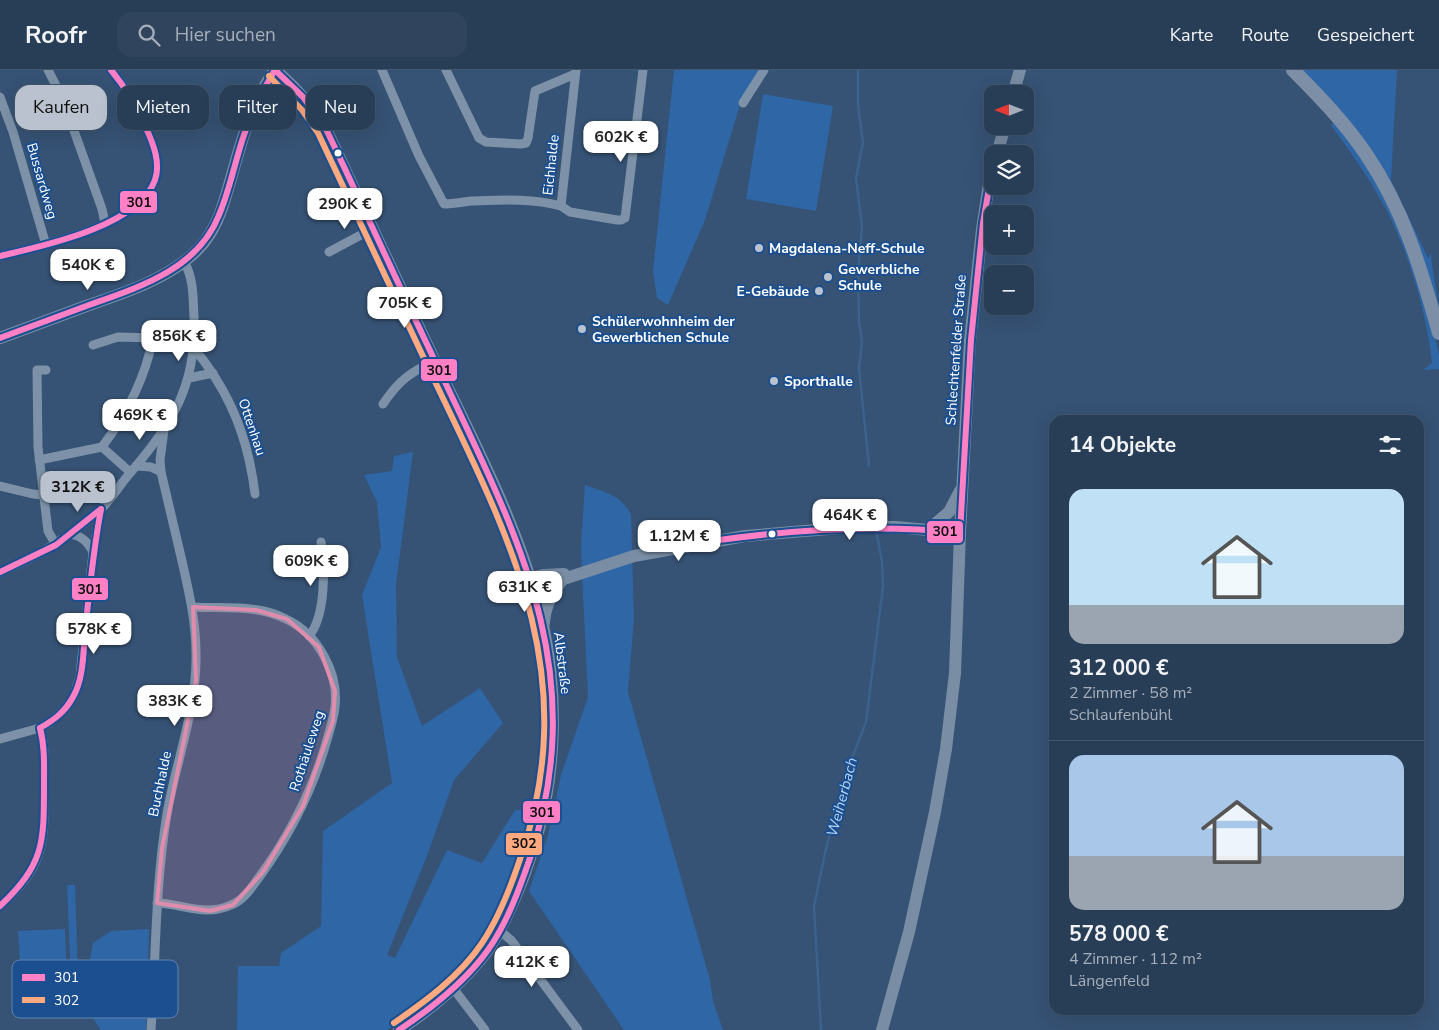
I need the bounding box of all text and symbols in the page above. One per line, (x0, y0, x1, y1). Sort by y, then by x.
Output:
search box (117, 12, 467, 57)
text: Roofr (25, 19, 87, 51)
icon: search (135, 21, 163, 49)
text: Hier suchen (175, 22, 276, 48)
text: Karte (1170, 23, 1213, 47)
text: Route (1241, 23, 1289, 47)
text: Gespeichert (1317, 23, 1414, 47)
chip: Kaufen (15, 85, 107, 130)
chip: Mieten (117, 85, 209, 130)
chip: Filter (219, 85, 296, 130)
chip: Neu (306, 85, 375, 130)
north arrow (984, 85, 1034, 135)
map controls (984, 85, 1034, 315)
pin: 602K € (580, 121, 662, 163)
text: 602K € (594, 126, 648, 148)
street label: Eichhalde (538, 134, 564, 196)
street label: Bussardweg (22, 141, 62, 221)
button: layers (984, 145, 1034, 195)
unlabelled marker (333, 148, 343, 158)
pin: 290K € (304, 188, 386, 230)
line badge: 301 (119, 190, 158, 214)
text: 301 (126, 193, 152, 212)
text: 290K € (318, 193, 372, 215)
button: + (984, 205, 1034, 255)
place label: Magdalena-Neff-Schule (769, 239, 925, 258)
marker: Magdalena-Neff-Schule (753, 242, 765, 254)
pin: 540K € (47, 248, 129, 291)
text: 540K € (61, 254, 115, 276)
place label: Gewerbliche Schule (838, 260, 920, 295)
button: − (984, 265, 1034, 315)
marker: Gewerbliche Schule (822, 271, 834, 283)
street label: Schlechtenfelder Straße (941, 274, 971, 426)
place label: E-Gebäude (737, 282, 809, 301)
marker: E-Gebäude (813, 285, 825, 297)
pin: 705K € (364, 286, 446, 329)
text: 705K € (378, 292, 432, 314)
place label: Schülerwohnheim der Gewerblichen Schule (592, 312, 735, 347)
pin: 856K € (138, 320, 220, 362)
marker: Schülerwohnheim der Gewerblichen Schule (576, 323, 588, 335)
text: 856K € (152, 325, 206, 347)
line badge: 301 (420, 358, 458, 382)
text: 301 (426, 361, 452, 380)
place label: Sporthalle (784, 372, 853, 391)
marker: Sporthalle (768, 375, 780, 387)
street label: Ottenhau (233, 396, 271, 458)
pin: 469K € (99, 398, 181, 441)
text: 469K € (113, 404, 167, 426)
text: 14 Objekte (1069, 431, 1176, 459)
icon: filters (1376, 431, 1404, 459)
pin: 312K € (37, 470, 119, 513)
text: 312K € (51, 476, 105, 498)
pin: 464K € (809, 498, 891, 541)
text: 464K € (823, 504, 877, 526)
pin: 1.12M € (633, 520, 725, 562)
line badge: 301 (926, 520, 964, 544)
text: 301 (932, 522, 958, 541)
icon: home (1192, 522, 1282, 612)
text: 1.12M € (649, 525, 709, 547)
unlabelled marker (767, 529, 777, 539)
pin: 609K € (270, 544, 352, 587)
text: 609K € (284, 550, 338, 572)
pin: 631K € (484, 570, 566, 613)
text: 631K € (498, 576, 552, 598)
line badge: 301 (71, 577, 109, 601)
text: 301 (77, 580, 103, 599)
pin: 578K € (53, 612, 135, 655)
text: 578K € (67, 618, 121, 640)
street label: Albstraße (549, 631, 575, 695)
text: 312 000 € (1069, 654, 1169, 682)
text: 2 Zimmer · 58 m² (1069, 682, 1192, 704)
pin: 383K € (134, 684, 216, 727)
text: 383K € (148, 690, 202, 712)
text: Schlaufenbühl (1069, 704, 1172, 726)
street label: Rothäuleweg (285, 708, 329, 794)
street label: Buchhalde (144, 749, 176, 819)
water label: Weiherbach (822, 755, 862, 839)
icon: home (1192, 787, 1282, 877)
line badge: 301 (522, 800, 561, 824)
text: 301 (529, 803, 555, 822)
line badge: 302 (505, 832, 543, 856)
text: 302 (511, 834, 537, 853)
text: 578 000 € (1069, 920, 1169, 948)
pin: 412K € (491, 946, 573, 988)
text: 4 Zimmer · 112 m² (1069, 948, 1202, 970)
text: 412K € (505, 951, 559, 973)
legend (12, 960, 178, 1018)
text: 301 (54, 968, 79, 987)
text: Längenfeld (1069, 970, 1150, 992)
text: 302 (54, 991, 79, 1010)

